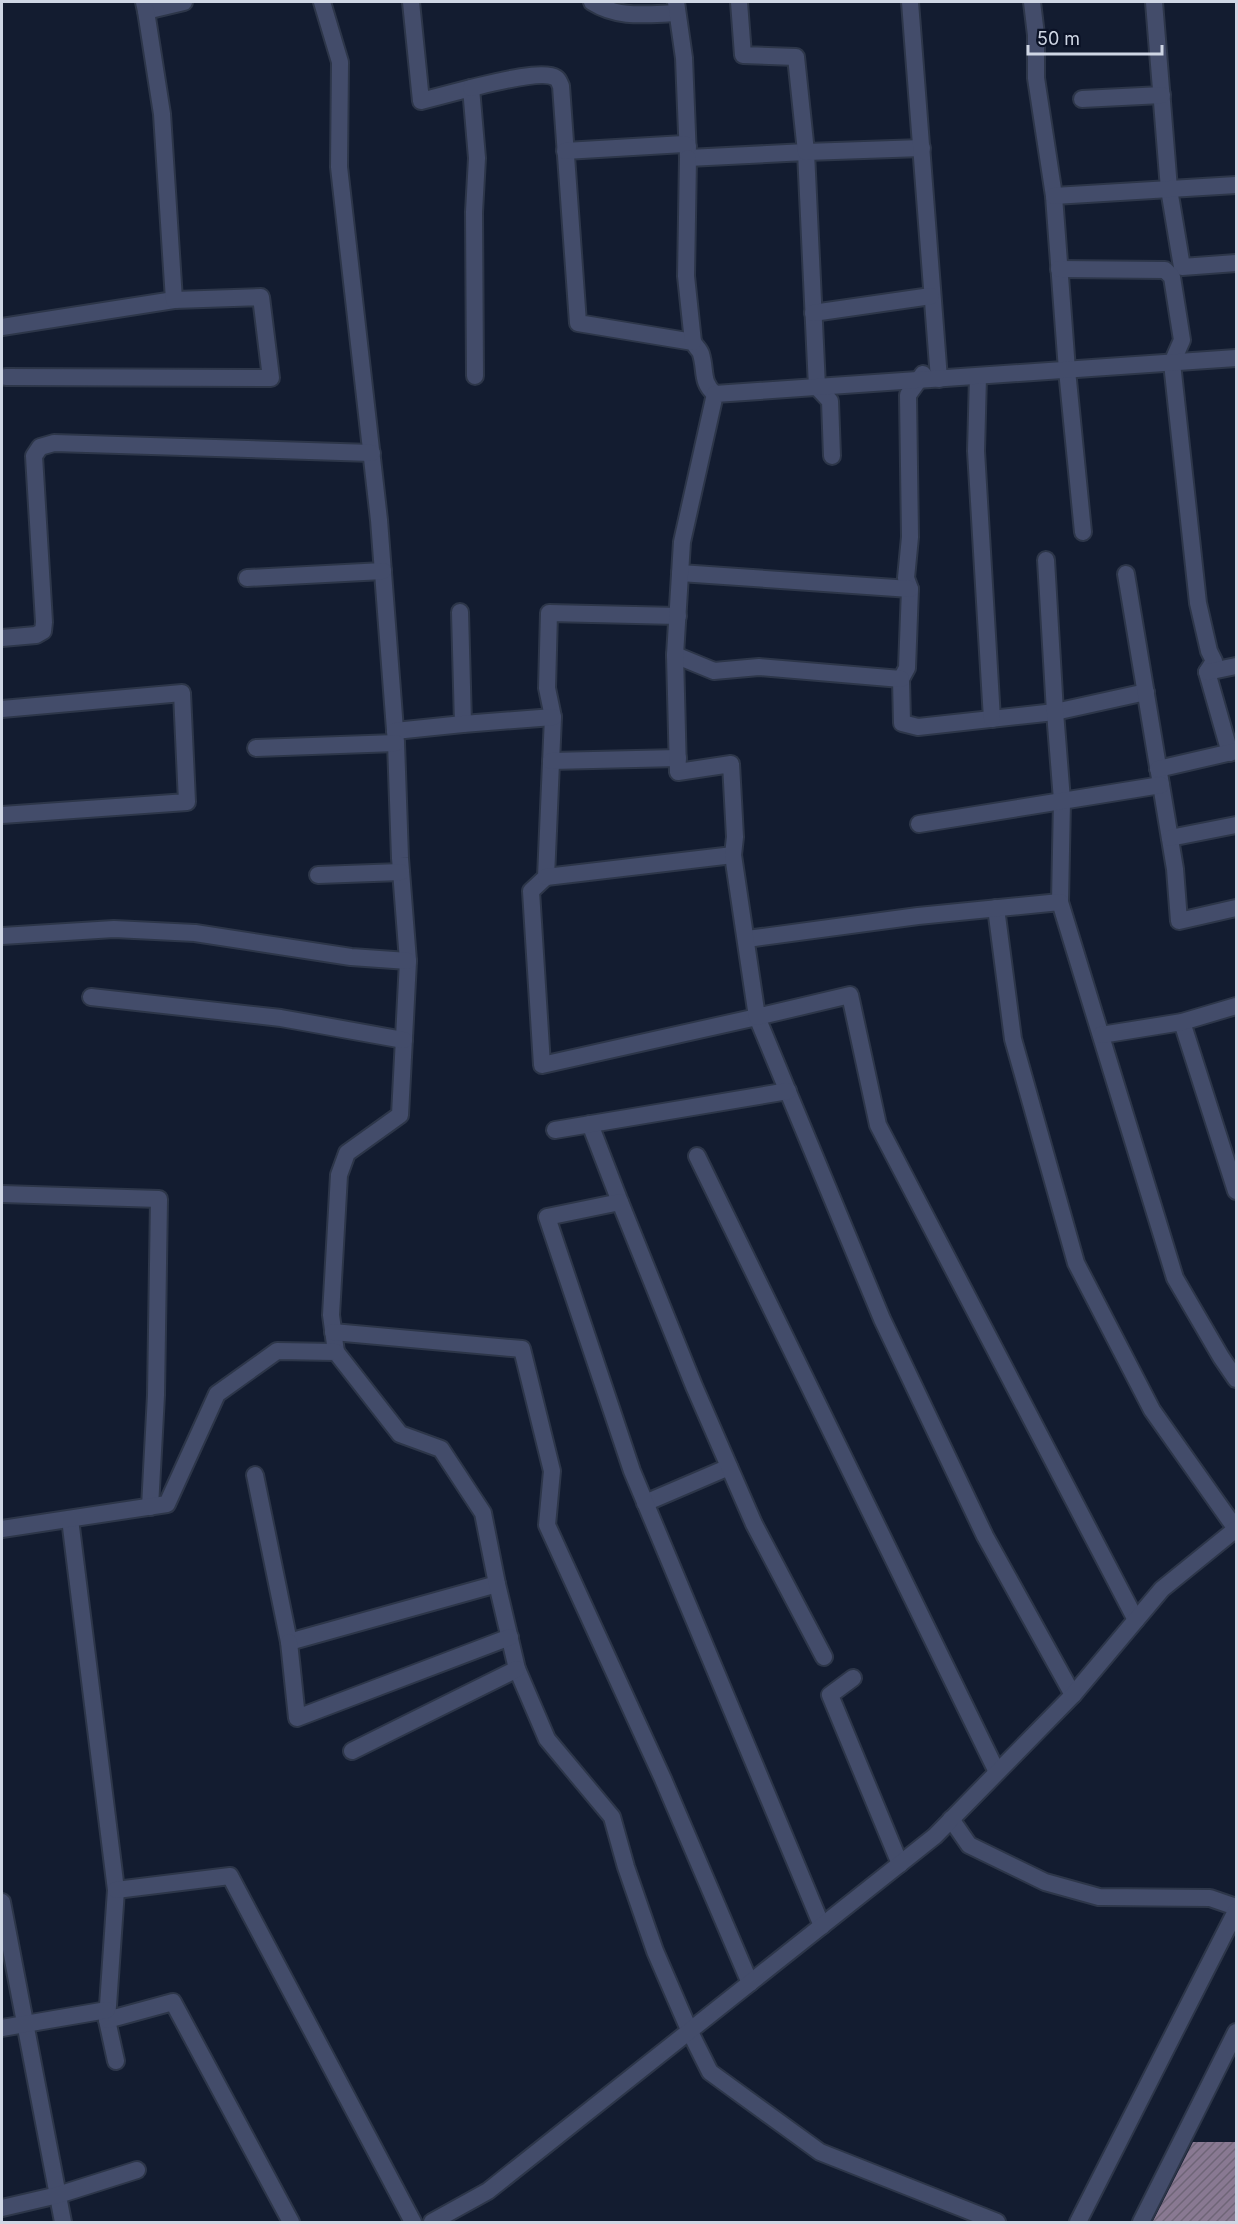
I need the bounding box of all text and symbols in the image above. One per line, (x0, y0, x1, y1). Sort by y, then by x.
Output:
scale bar (1028, 18, 1162, 56)
text: 50 m (1037, 28, 1080, 49)

